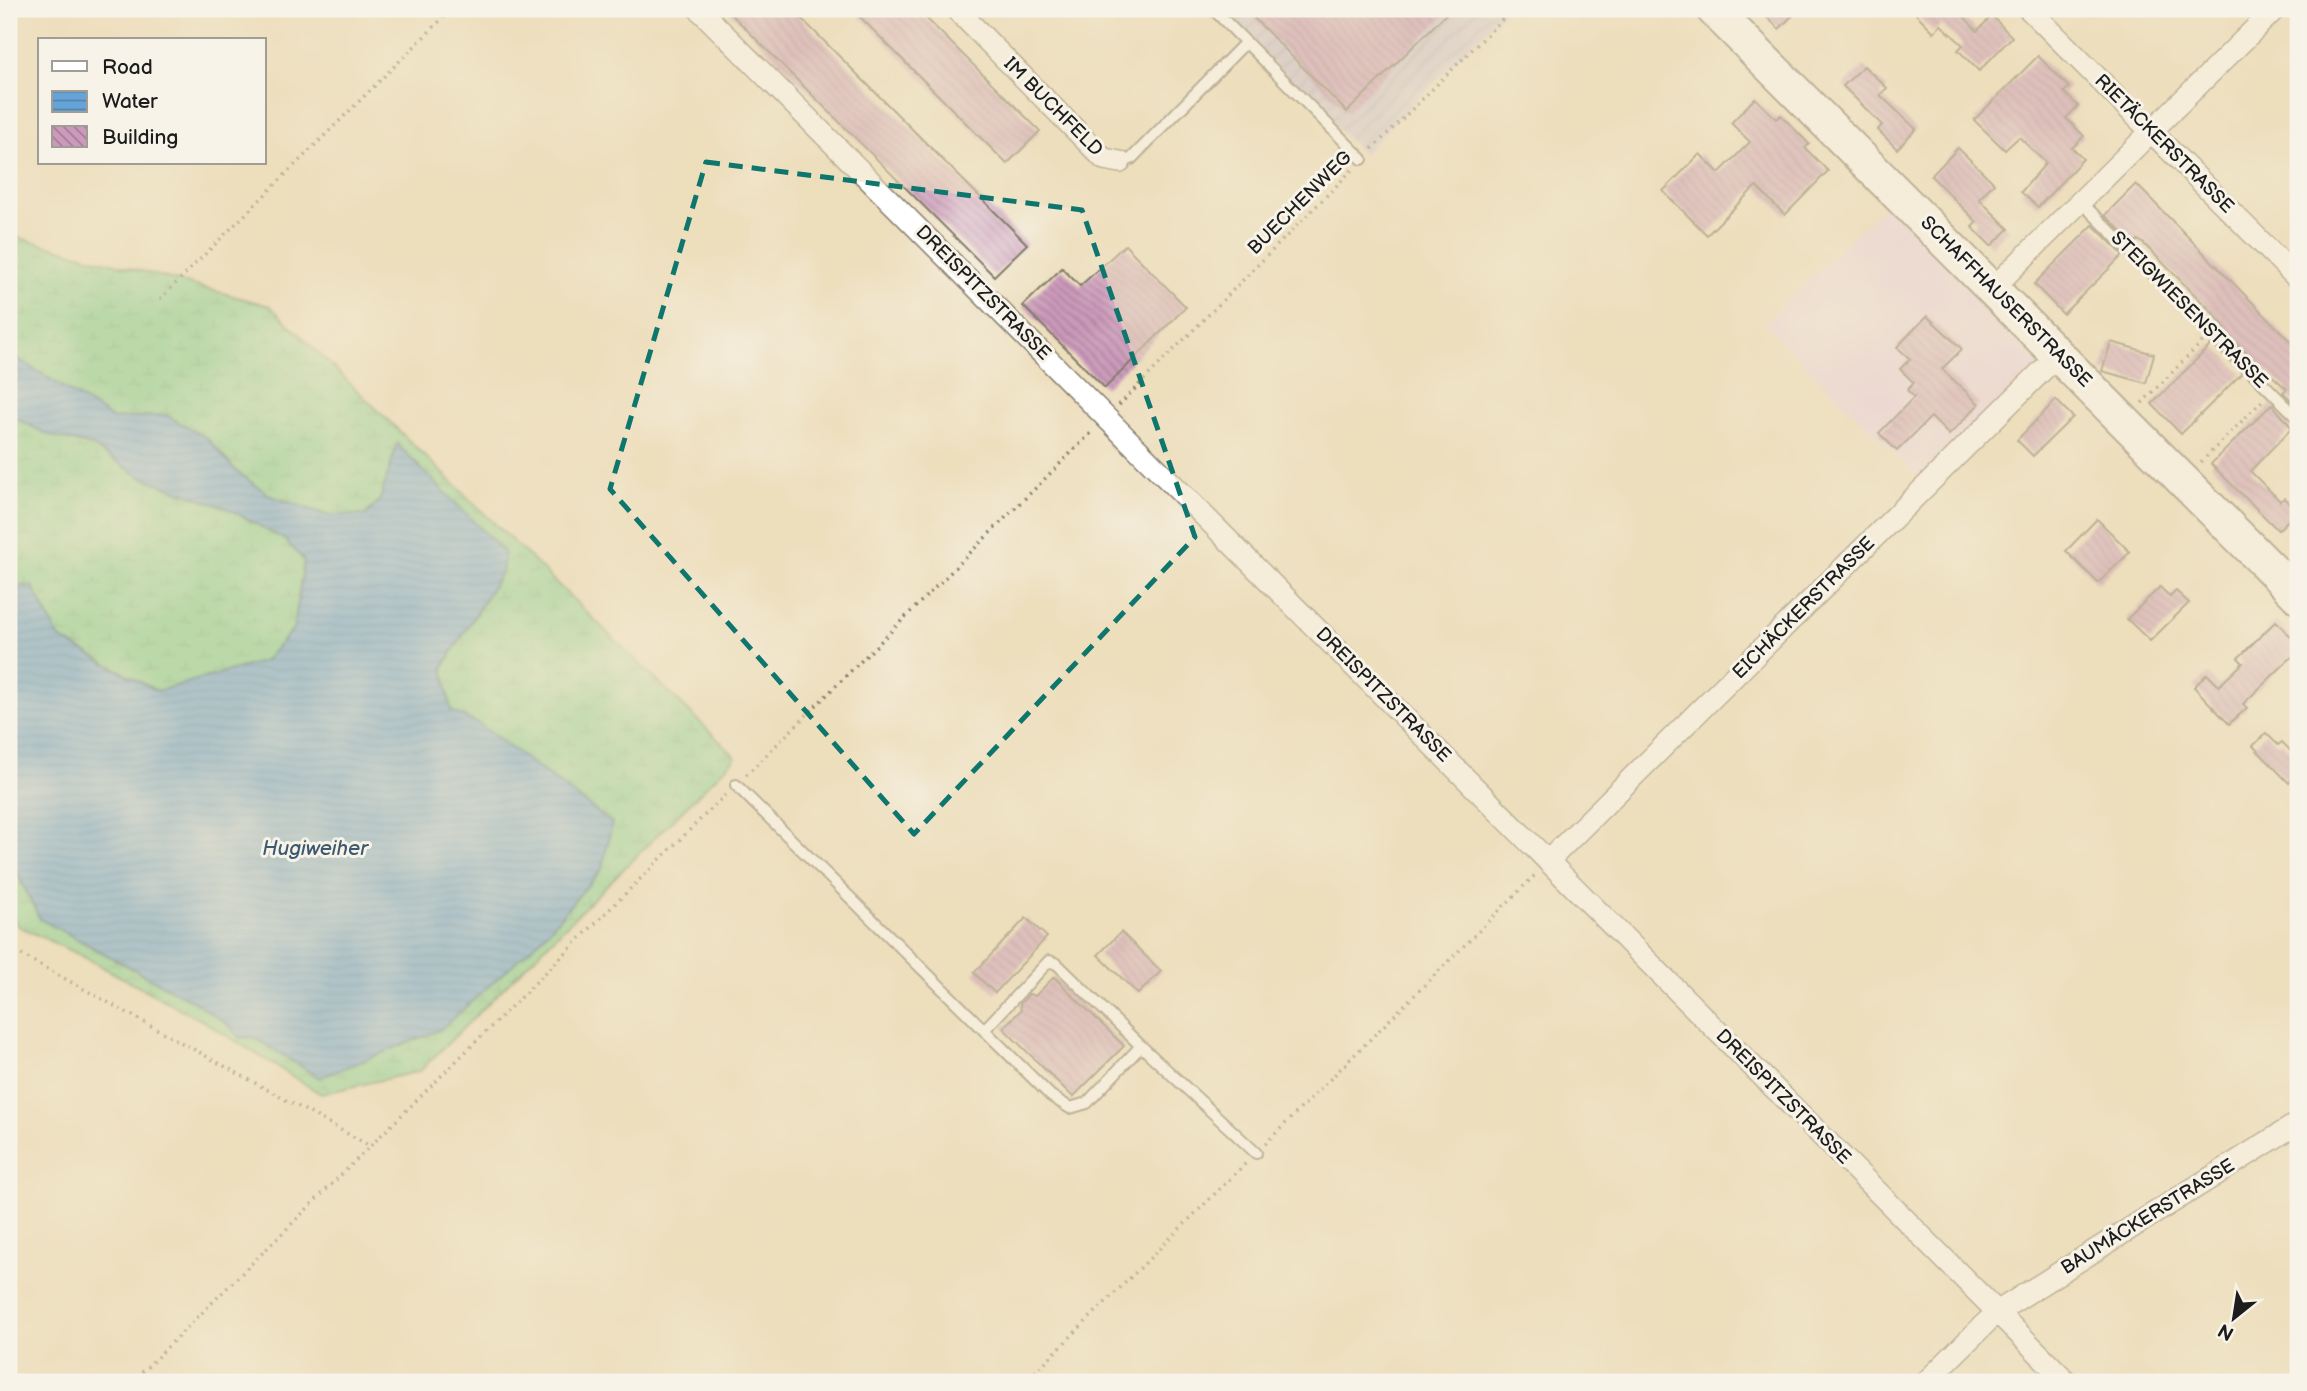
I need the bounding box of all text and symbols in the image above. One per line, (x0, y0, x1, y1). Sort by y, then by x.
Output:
legend (38, 38, 266, 164)
street label: IM BUCHFELD (999, 53, 1107, 161)
text: Road (102, 55, 153, 80)
street label: RIETÄCKERSTRASSE (2090, 70, 2238, 218)
text: Water (102, 89, 158, 114)
text: Building (102, 125, 178, 150)
street label: BUECHENWEG (1243, 146, 1357, 260)
street label: SCHAFFHAUSERSTRASSE (1916, 212, 2096, 392)
street label: DREISPITZSTRASSE (911, 221, 1055, 365)
street label: STEIGWIESENSTRASSE (2106, 227, 2272, 393)
street label: EICHÄCKERSTRASSE (1728, 532, 1880, 684)
street label: DREISPITZSTRASSE (1311, 623, 1455, 767)
water label: Hugiweiher (262, 836, 369, 861)
street label: DREISPITZSTRASSE (1711, 1025, 1855, 1169)
street label: BAUMÄCKERSTRASSE (2057, 1154, 2239, 1280)
north arrow (2198, 1282, 2268, 1352)
text: N (2214, 1318, 2238, 1345)

